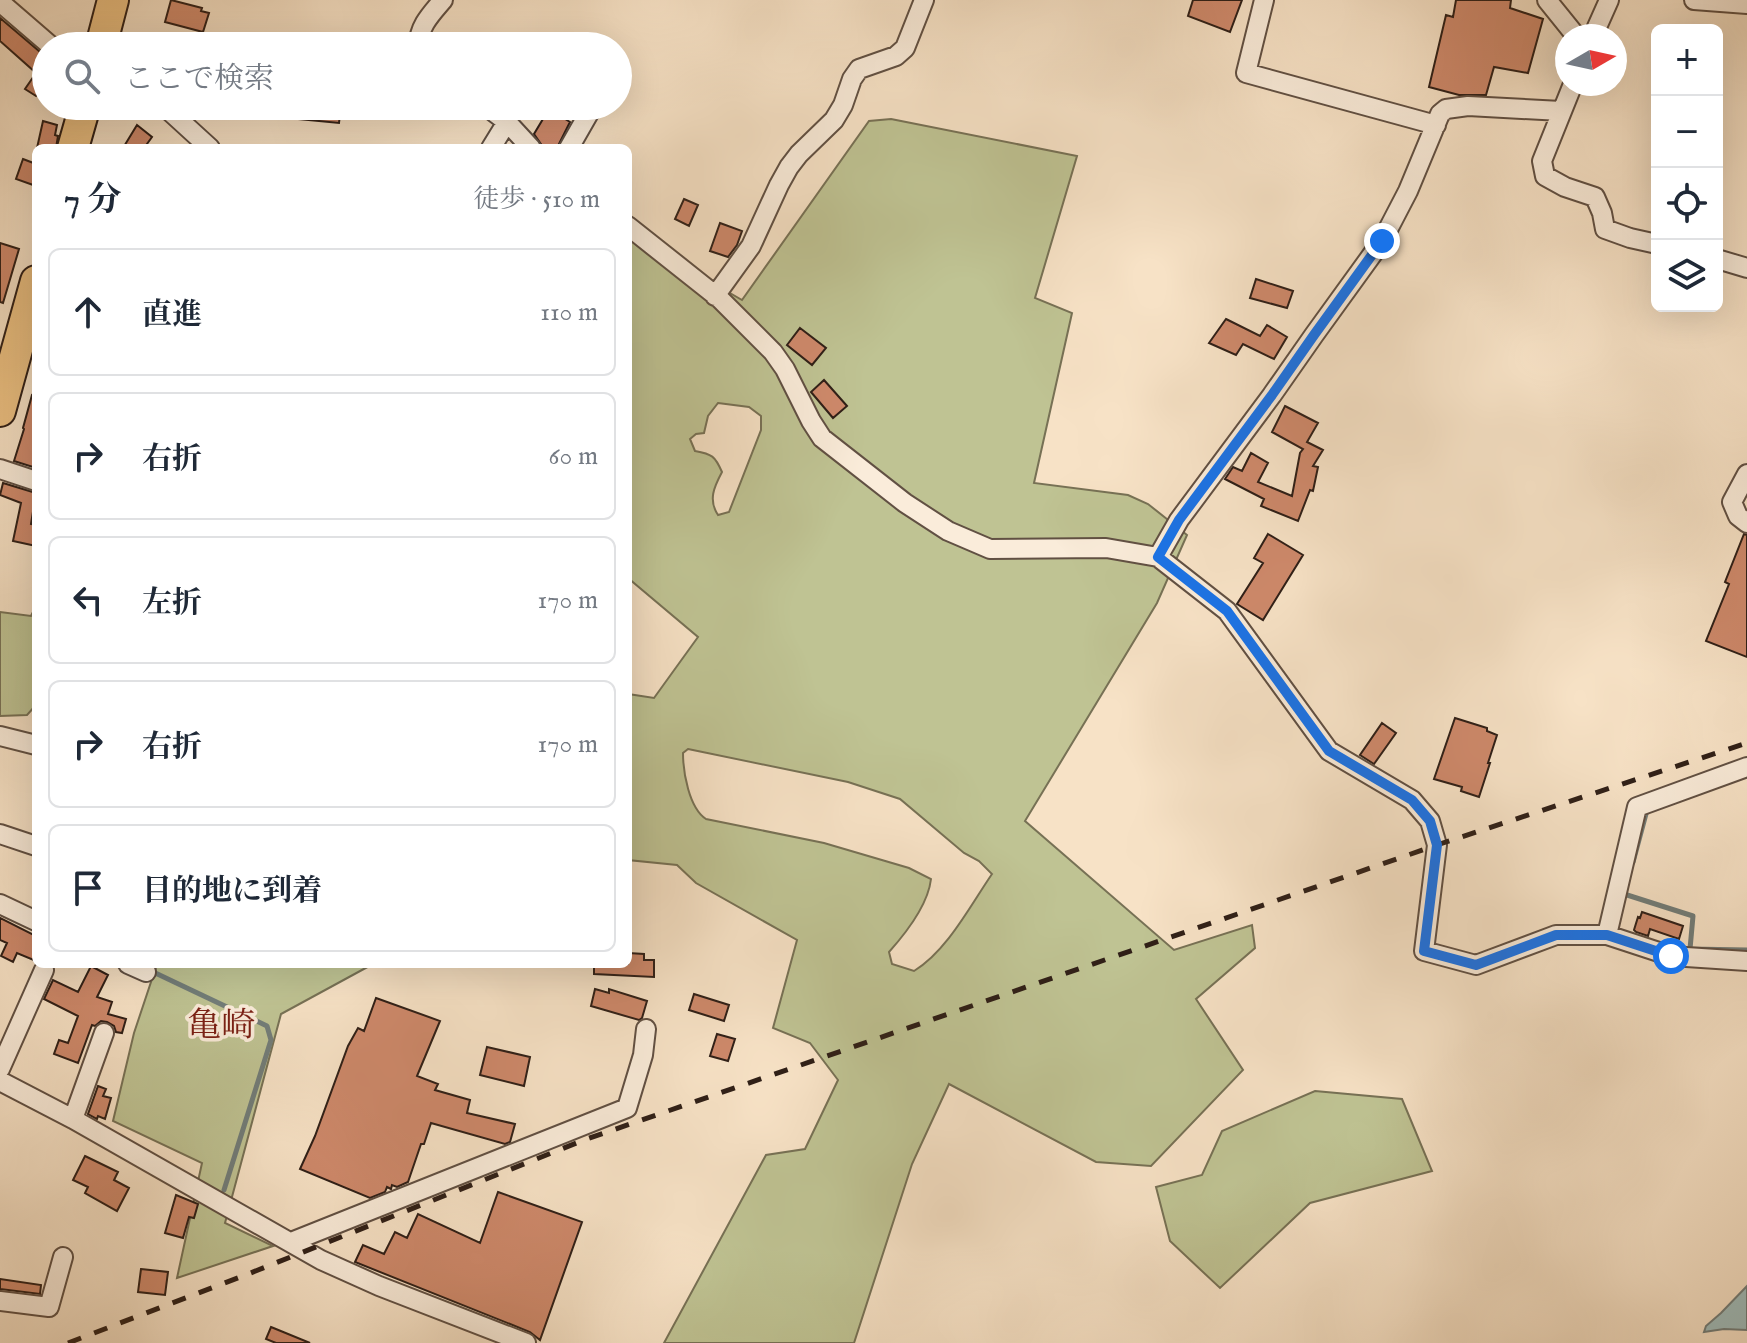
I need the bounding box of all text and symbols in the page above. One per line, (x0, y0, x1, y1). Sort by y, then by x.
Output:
north arrow (1555, 24, 1627, 96)
map controls (1651, 24, 1723, 312)
button: + (1651, 24, 1723, 96)
search box (32, 32, 632, 120)
icon: search (60, 54, 104, 98)
text: ここで検索 (124, 61, 274, 99)
button: − (1651, 96, 1723, 168)
button: locate (1651, 168, 1723, 240)
text: 7 分 (64, 179, 121, 222)
text: 徒歩 · 510 m (473, 183, 600, 216)
route end (1364, 223, 1400, 259)
button: layers (1651, 240, 1723, 312)
icon: ahead (66, 290, 110, 334)
text: 110 m (540, 296, 598, 329)
text: 直進 (142, 297, 202, 335)
icon: right (66, 434, 110, 478)
text: 60 m (549, 440, 598, 473)
text: 右折 (142, 441, 202, 479)
icon: left (66, 578, 110, 622)
text: 170 m (538, 584, 598, 617)
text: 左折 (142, 585, 202, 623)
icon: right (66, 722, 110, 766)
text: 170 m (538, 728, 598, 761)
text: 右折 (142, 729, 202, 767)
icon: arrive (66, 866, 110, 910)
text: 目的地に到着 (142, 873, 322, 911)
route start (1653, 938, 1689, 974)
district label: 亀崎 (187, 1005, 255, 1048)

